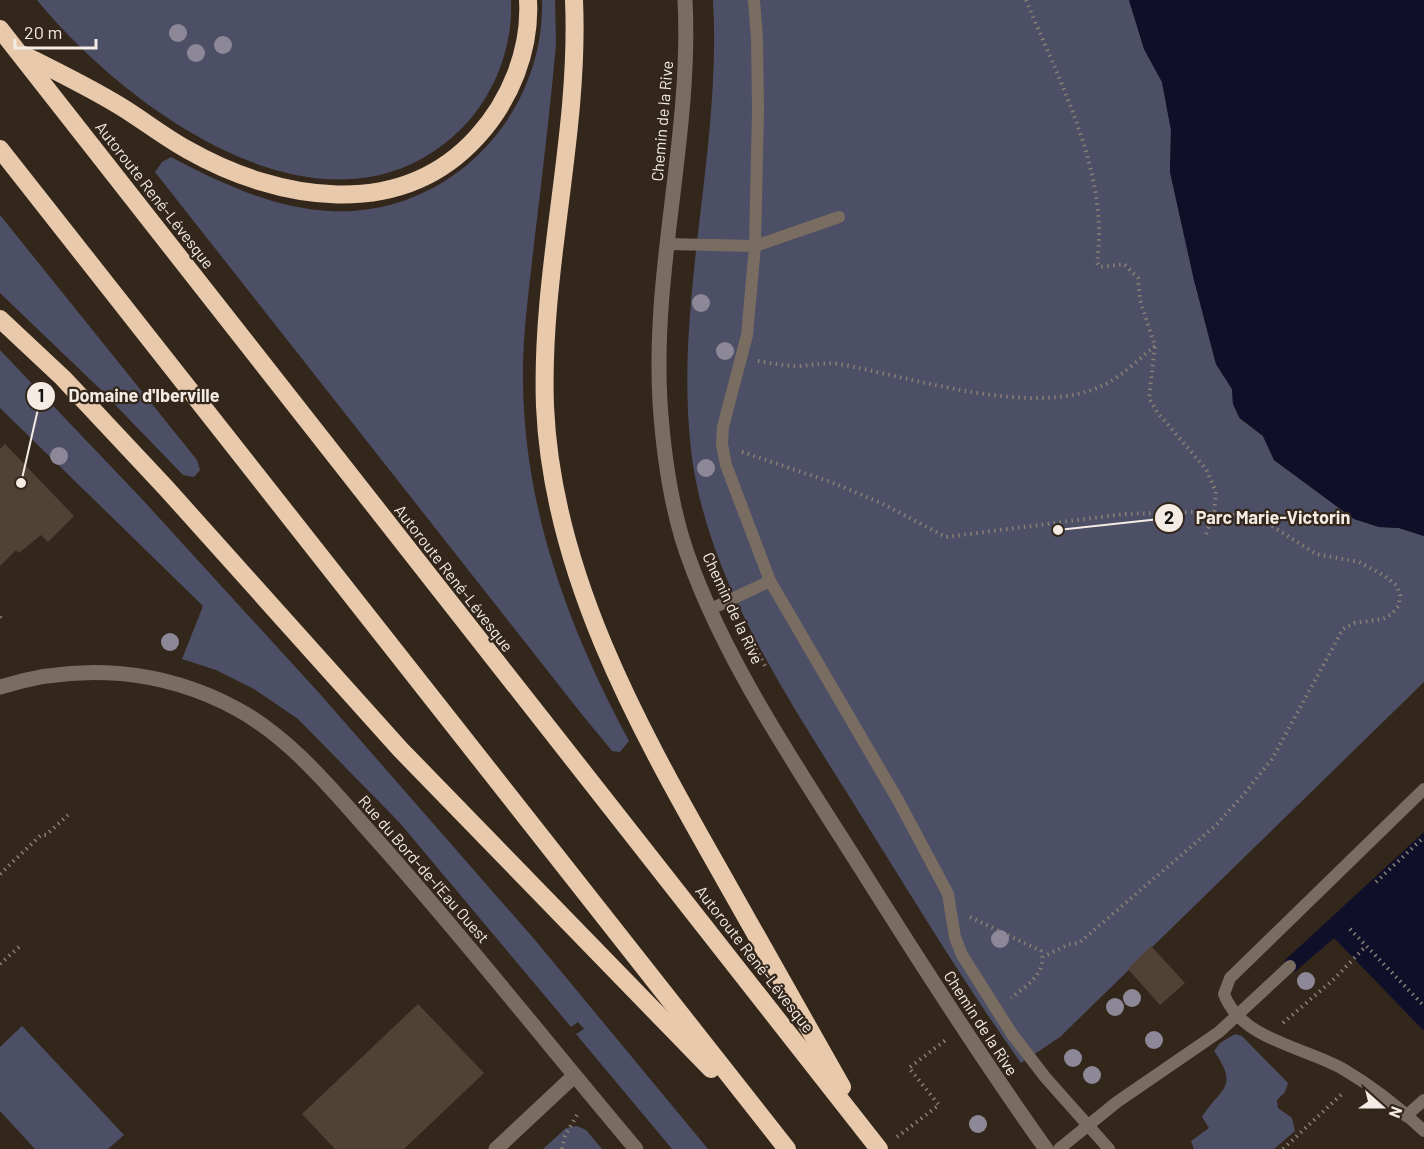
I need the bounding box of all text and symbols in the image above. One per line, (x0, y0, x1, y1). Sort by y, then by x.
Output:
scale bar (15, 12, 96, 50)
text: 20 m (24, 21, 62, 43)
street label: Chemin de la Rive (647, 60, 676, 182)
street label: Autoroute René-Lévesque (92, 117, 219, 272)
callout: Domaine d'Iberville (26, 378, 231, 414)
text: 1 (38, 384, 44, 406)
text: Domaine d'Iberville (68, 384, 220, 406)
street label: Autoroute René-Lévesque (391, 500, 518, 655)
callout: Parc Marie-Victorin (1154, 500, 1362, 536)
text: 2 (1164, 506, 1174, 528)
text: Parc Marie-Victorin (1196, 506, 1350, 528)
street label: Chemin de la Rive (699, 549, 768, 667)
street label: Rue du Bord-de-l'Eau Ouest (355, 791, 494, 946)
street label: Autoroute René-Lévesque (692, 881, 819, 1036)
street label: Chemin de la Rive (940, 967, 1022, 1079)
north arrow (1352, 1077, 1412, 1137)
text: N (1386, 1104, 1407, 1121)

